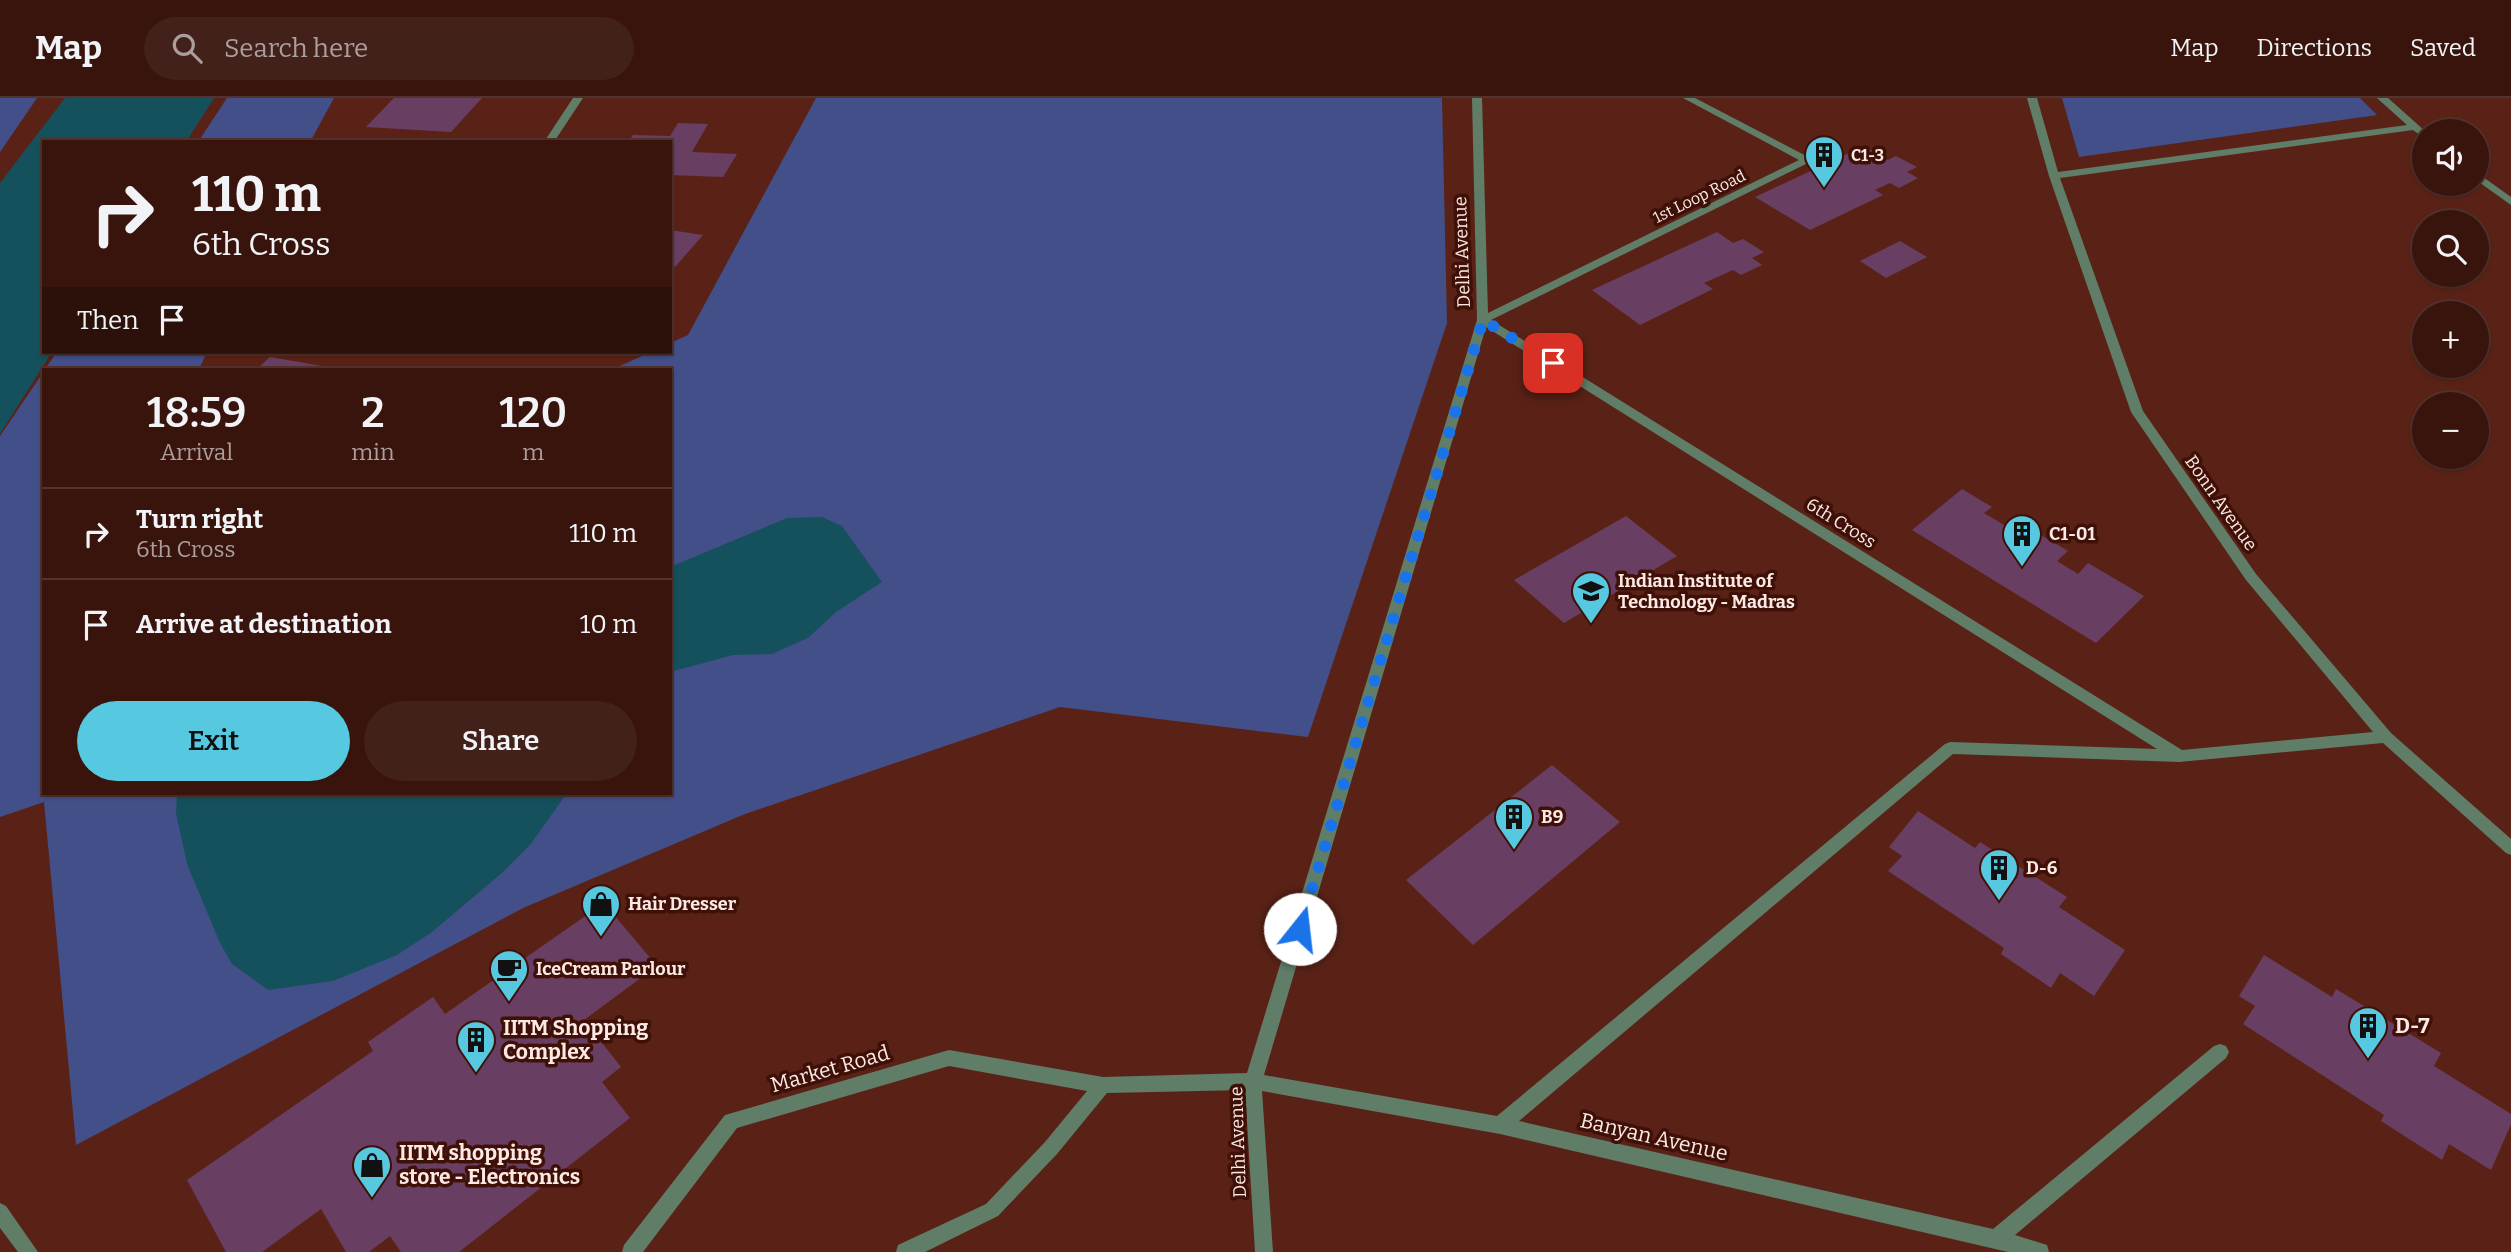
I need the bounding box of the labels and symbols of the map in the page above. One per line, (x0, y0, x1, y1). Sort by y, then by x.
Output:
building icon: C1-3 (1803, 134, 1845, 189)
place label: C1-3 (1851, 146, 1884, 165)
street label: 1st Loop Road (1650, 166, 1749, 227)
street label: Delhi Avenue (1449, 196, 1475, 308)
pin (1523, 333, 1583, 393)
street label: Bonn Avenue (2180, 451, 2262, 555)
street label: 6th Cross (1802, 493, 1880, 553)
building icon: C1-01 (2001, 513, 2043, 568)
place label: C1-01 (2049, 523, 2095, 545)
school or university icon: Indian Institute of Technology - Madras (1570, 570, 1612, 625)
place label: Indian Institute of Technology - Madras (1618, 570, 1795, 613)
building icon: B9 (1493, 796, 1535, 851)
place label: B9 (1541, 806, 1563, 828)
building icon: D-6 (1978, 847, 2020, 902)
place label: D-6 (2026, 857, 2058, 879)
shop icon: Hair Dresser (580, 883, 622, 938)
position arrow (1263, 892, 1337, 966)
place label: Hair Dresser (628, 893, 737, 915)
cafe icon: IceCream Parlour (488, 948, 530, 1003)
place label: IceCream Parlour (536, 958, 686, 980)
building icon: D-7 (2347, 1005, 2389, 1060)
place label: D-7 (2395, 1013, 2430, 1039)
place label: IITM Shopping Complex (503, 1015, 648, 1065)
building icon: IITM Shopping Complex (455, 1019, 497, 1074)
street label: Market Road (767, 1040, 893, 1098)
street label: Delhi Avenue (1225, 1086, 1251, 1198)
street label: Banyan Avenue (1578, 1107, 1730, 1167)
place label: IITM shopping store - Electronics (399, 1140, 580, 1190)
shop icon: IITM shopping store - Electronics (351, 1144, 393, 1199)

